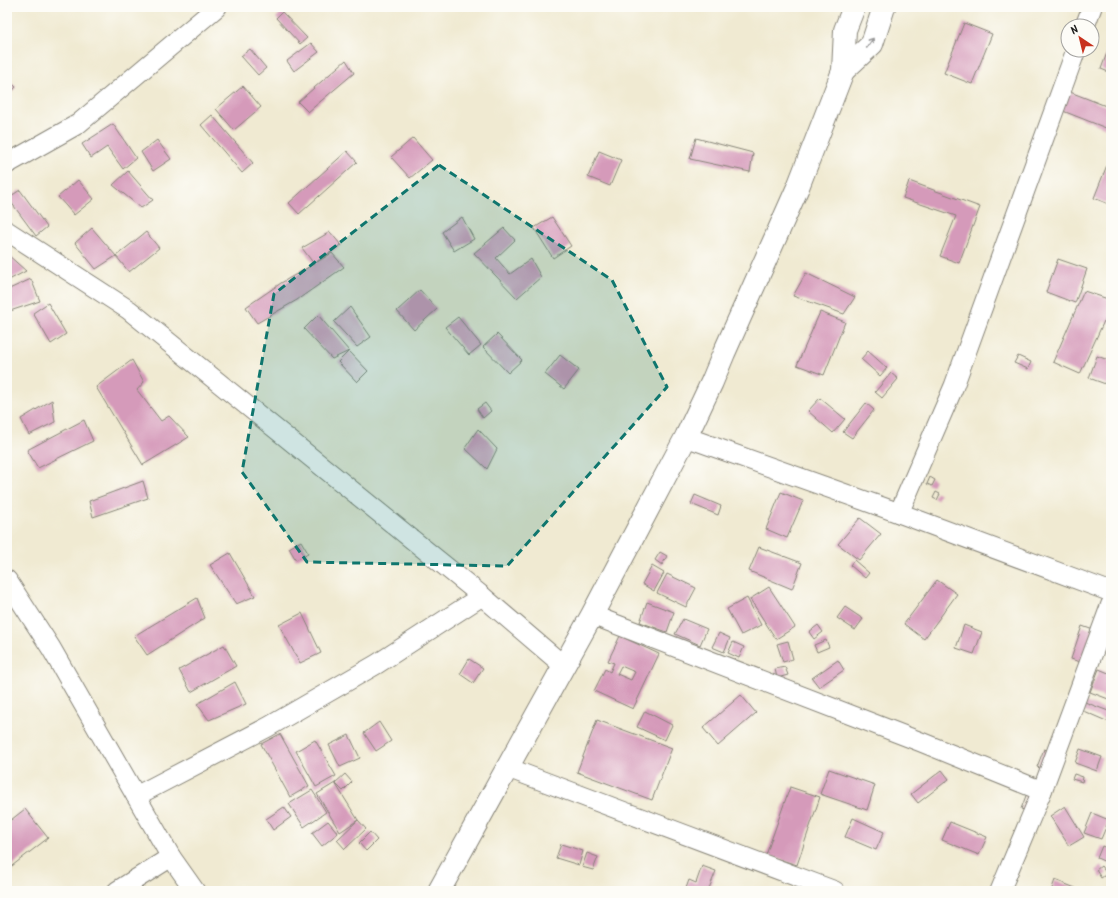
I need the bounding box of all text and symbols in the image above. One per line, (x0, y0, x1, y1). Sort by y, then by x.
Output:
north arrow (1060, 18, 1100, 58)
text: N (1067, 21, 1083, 40)
one-way arrow (866, 38, 874, 49)

